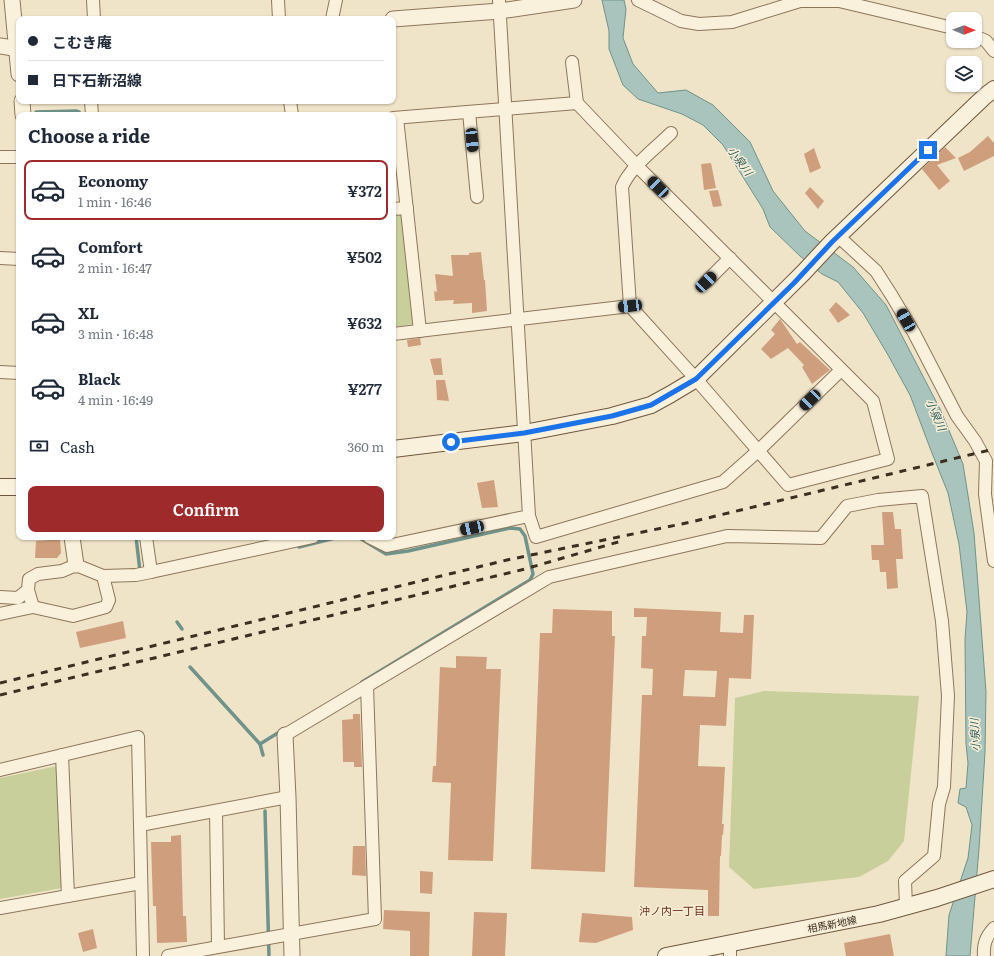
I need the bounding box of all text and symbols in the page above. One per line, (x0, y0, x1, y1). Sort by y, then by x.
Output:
north arrow (946, 12, 982, 48)
map controls (946, 12, 982, 92)
text: こむき庵 (52, 30, 112, 53)
button: layers (946, 56, 982, 92)
text: 日下石新沼線 (52, 68, 142, 91)
text: Choose a ride (28, 122, 150, 149)
car (465, 128, 479, 152)
route end (919, 141, 937, 159)
water label: 小泉川 (724, 142, 758, 179)
text: Economy (78, 169, 148, 192)
icon: car (30, 172, 66, 208)
car (645, 174, 671, 200)
text: ¥372 (347, 179, 382, 202)
text: 1 min · 16:46 (78, 192, 151, 211)
text: Comfort (78, 235, 143, 258)
icon: car (30, 238, 66, 274)
text: ¥502 (346, 245, 382, 268)
text: 2 min · 16:47 (78, 258, 152, 277)
car (693, 269, 719, 295)
car (617, 299, 643, 313)
text: XL (78, 301, 99, 324)
icon: car (30, 304, 66, 340)
car (895, 307, 917, 333)
text: ¥632 (347, 311, 382, 334)
text: 3 min · 16:48 (78, 324, 153, 343)
text: Black (78, 367, 121, 390)
icon: car (30, 370, 66, 406)
text: ¥277 (348, 377, 382, 400)
car (797, 387, 823, 413)
text: 4 min · 16:49 (78, 390, 153, 409)
water label: 小泉川 (923, 396, 951, 434)
route start (442, 433, 460, 451)
icon: cash (28, 435, 50, 457)
text: Cash (60, 435, 95, 458)
text: 360 m (347, 437, 384, 456)
button: Confirm (28, 486, 384, 532)
car (459, 520, 485, 536)
water label: 小泉川 (965, 717, 983, 752)
district label: 沖ノ内一丁目 (639, 902, 705, 918)
street label: 相馬新地線 (806, 911, 858, 936)

